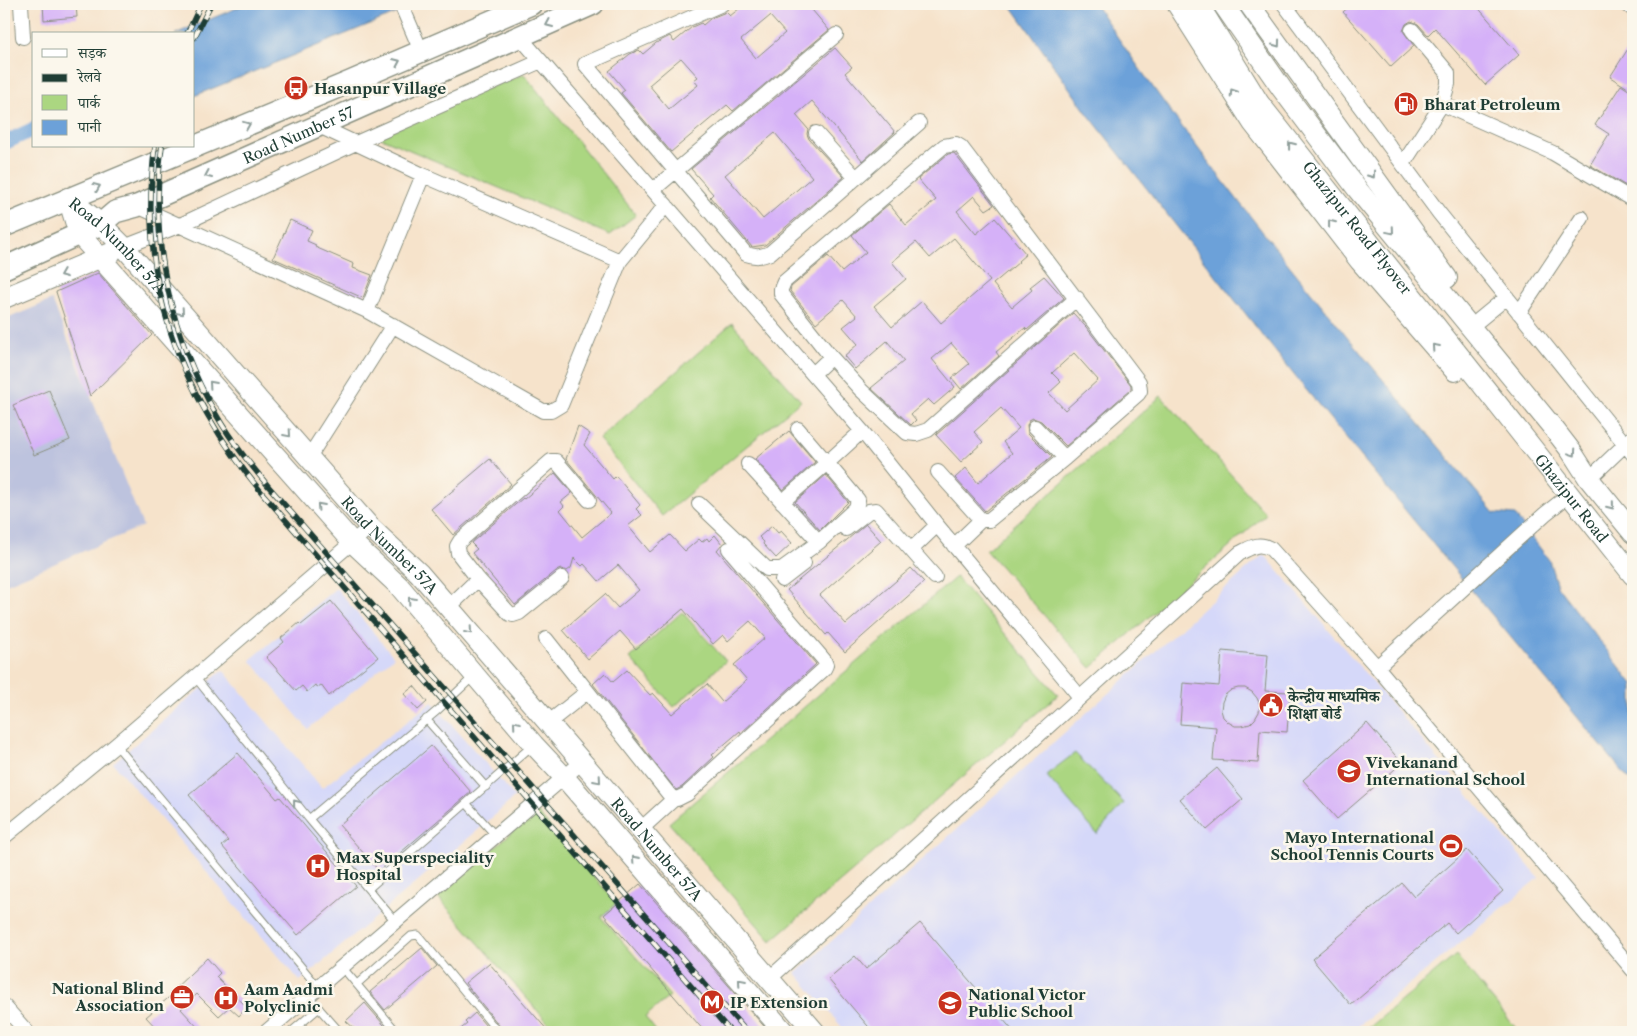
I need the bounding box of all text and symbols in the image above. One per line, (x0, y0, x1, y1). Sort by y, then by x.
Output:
one-way arrow (545, 17, 554, 28)
legend (32, 32, 195, 148)
one-way arrow (1271, 38, 1279, 47)
text: सड़क (77, 43, 107, 62)
one-way arrow (392, 57, 401, 68)
text: रेलवे (76, 67, 102, 86)
bus stop icon: Hasanpur Village (283, 75, 309, 101)
place label: Hasanpur Village (314, 79, 446, 98)
one-way arrow (1230, 89, 1240, 98)
fuel station icon: Bharat Petroleum (1393, 91, 1419, 117)
text: पार्क (77, 93, 101, 112)
place label: Bharat Petroleum (1424, 95, 1561, 114)
street label: Road Number 57 (240, 101, 357, 167)
text: पानी (77, 117, 102, 136)
one-way arrow (242, 120, 251, 131)
one-way arrow (1289, 142, 1297, 151)
street label: Ghazipur Road Flyover (1299, 157, 1417, 298)
one-way arrow (204, 168, 213, 179)
one-way arrow (1366, 170, 1375, 179)
one-way arrow (92, 182, 101, 193)
street label: Road Number 57A (65, 193, 171, 299)
one-way arrow (1327, 219, 1336, 228)
one-way arrow (1386, 225, 1394, 234)
one-way arrow (59, 267, 68, 278)
one-way arrow (175, 307, 184, 316)
one-way arrow (1431, 344, 1440, 353)
one-way arrow (209, 381, 218, 390)
one-way arrow (283, 429, 292, 438)
one-way arrow (1567, 448, 1576, 457)
street label: Ghazipur Road (1531, 450, 1613, 546)
street label: Road Number 57A (338, 492, 443, 598)
one-way arrow (1606, 500, 1614, 509)
one-way arrow (317, 502, 326, 511)
one-way arrow (408, 596, 417, 605)
one-way arrow (463, 625, 472, 634)
place label: केन्द्रीय माध्यमिक शिक्षा बोर्ड (1287, 687, 1381, 723)
public building icon: केन्द्रीय माध्यमिक शिक्षा बोर्ड (1258, 692, 1284, 718)
one-way arrow (513, 720, 522, 729)
place label: Vivekanand International School (1365, 753, 1525, 789)
school or university icon: Vivekanand International School (1336, 758, 1362, 784)
one-way arrow (592, 775, 601, 784)
street label: Road Number 57A (607, 794, 707, 905)
one-way arrow (292, 800, 301, 809)
place label: Mayo International School Tennis Courts (1270, 828, 1434, 864)
sports icon: Mayo International School Tennis Courts (1438, 833, 1464, 859)
place label: Max Superspeciality Hospital (336, 848, 495, 884)
hospital icon: Max Superspeciality Hospital (305, 853, 331, 879)
one-way arrow (632, 856, 640, 865)
place label: National Blind Association (52, 979, 165, 1015)
one-way arrow (737, 979, 746, 988)
place label: Aam Aadmi Polyclinic (243, 980, 334, 1016)
office icon: National Blind Association (169, 984, 195, 1010)
hospital icon: Aam Aadmi Polyclinic (213, 985, 239, 1011)
place label: National Victor Public School (968, 985, 1086, 1021)
metro station icon: IP Extension (699, 989, 725, 1015)
school or university icon: National Victor Public School (937, 990, 963, 1016)
place label: IP Extension (730, 993, 829, 1012)

